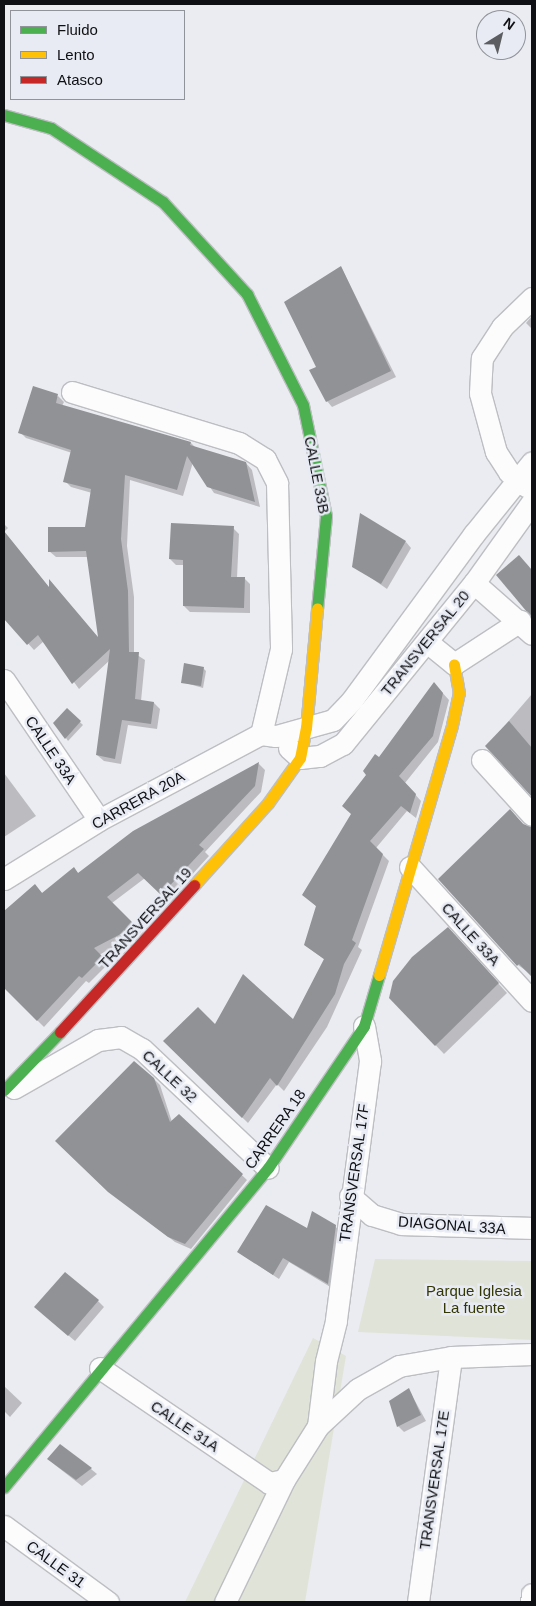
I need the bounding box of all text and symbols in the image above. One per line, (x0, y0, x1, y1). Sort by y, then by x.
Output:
legend (10, 10, 185, 100)
north arrow (476, 10, 526, 60)
text: N (500, 14, 518, 33)
text: Fluido (57, 21, 98, 38)
text: Lento (57, 46, 95, 63)
text: Atasco (57, 71, 103, 88)
street label: CALLE 33B (301, 435, 333, 515)
street label: TRANSVERSAL 20 (377, 586, 473, 700)
street label: CALLE 33A (22, 712, 80, 788)
street label: CARRERA 20A (88, 767, 188, 833)
street label: TRANSVERSAL 19 (95, 863, 195, 973)
street label: CALLE 33A (438, 899, 504, 969)
street label: CALLE 32 (139, 1046, 201, 1106)
street label: CARRERA 18 (241, 1085, 309, 1173)
street label: TRANSVERSAL 17F (335, 1102, 373, 1244)
street label: DIAGONAL 33A (397, 1212, 507, 1238)
park label: Parque Iglesia La fuente (426, 1281, 522, 1316)
street label: CALLE 31A (147, 1397, 223, 1455)
street label: TRANSVERSAL 17E (415, 1409, 453, 1551)
street label: CALLE 31 (23, 1537, 89, 1591)

